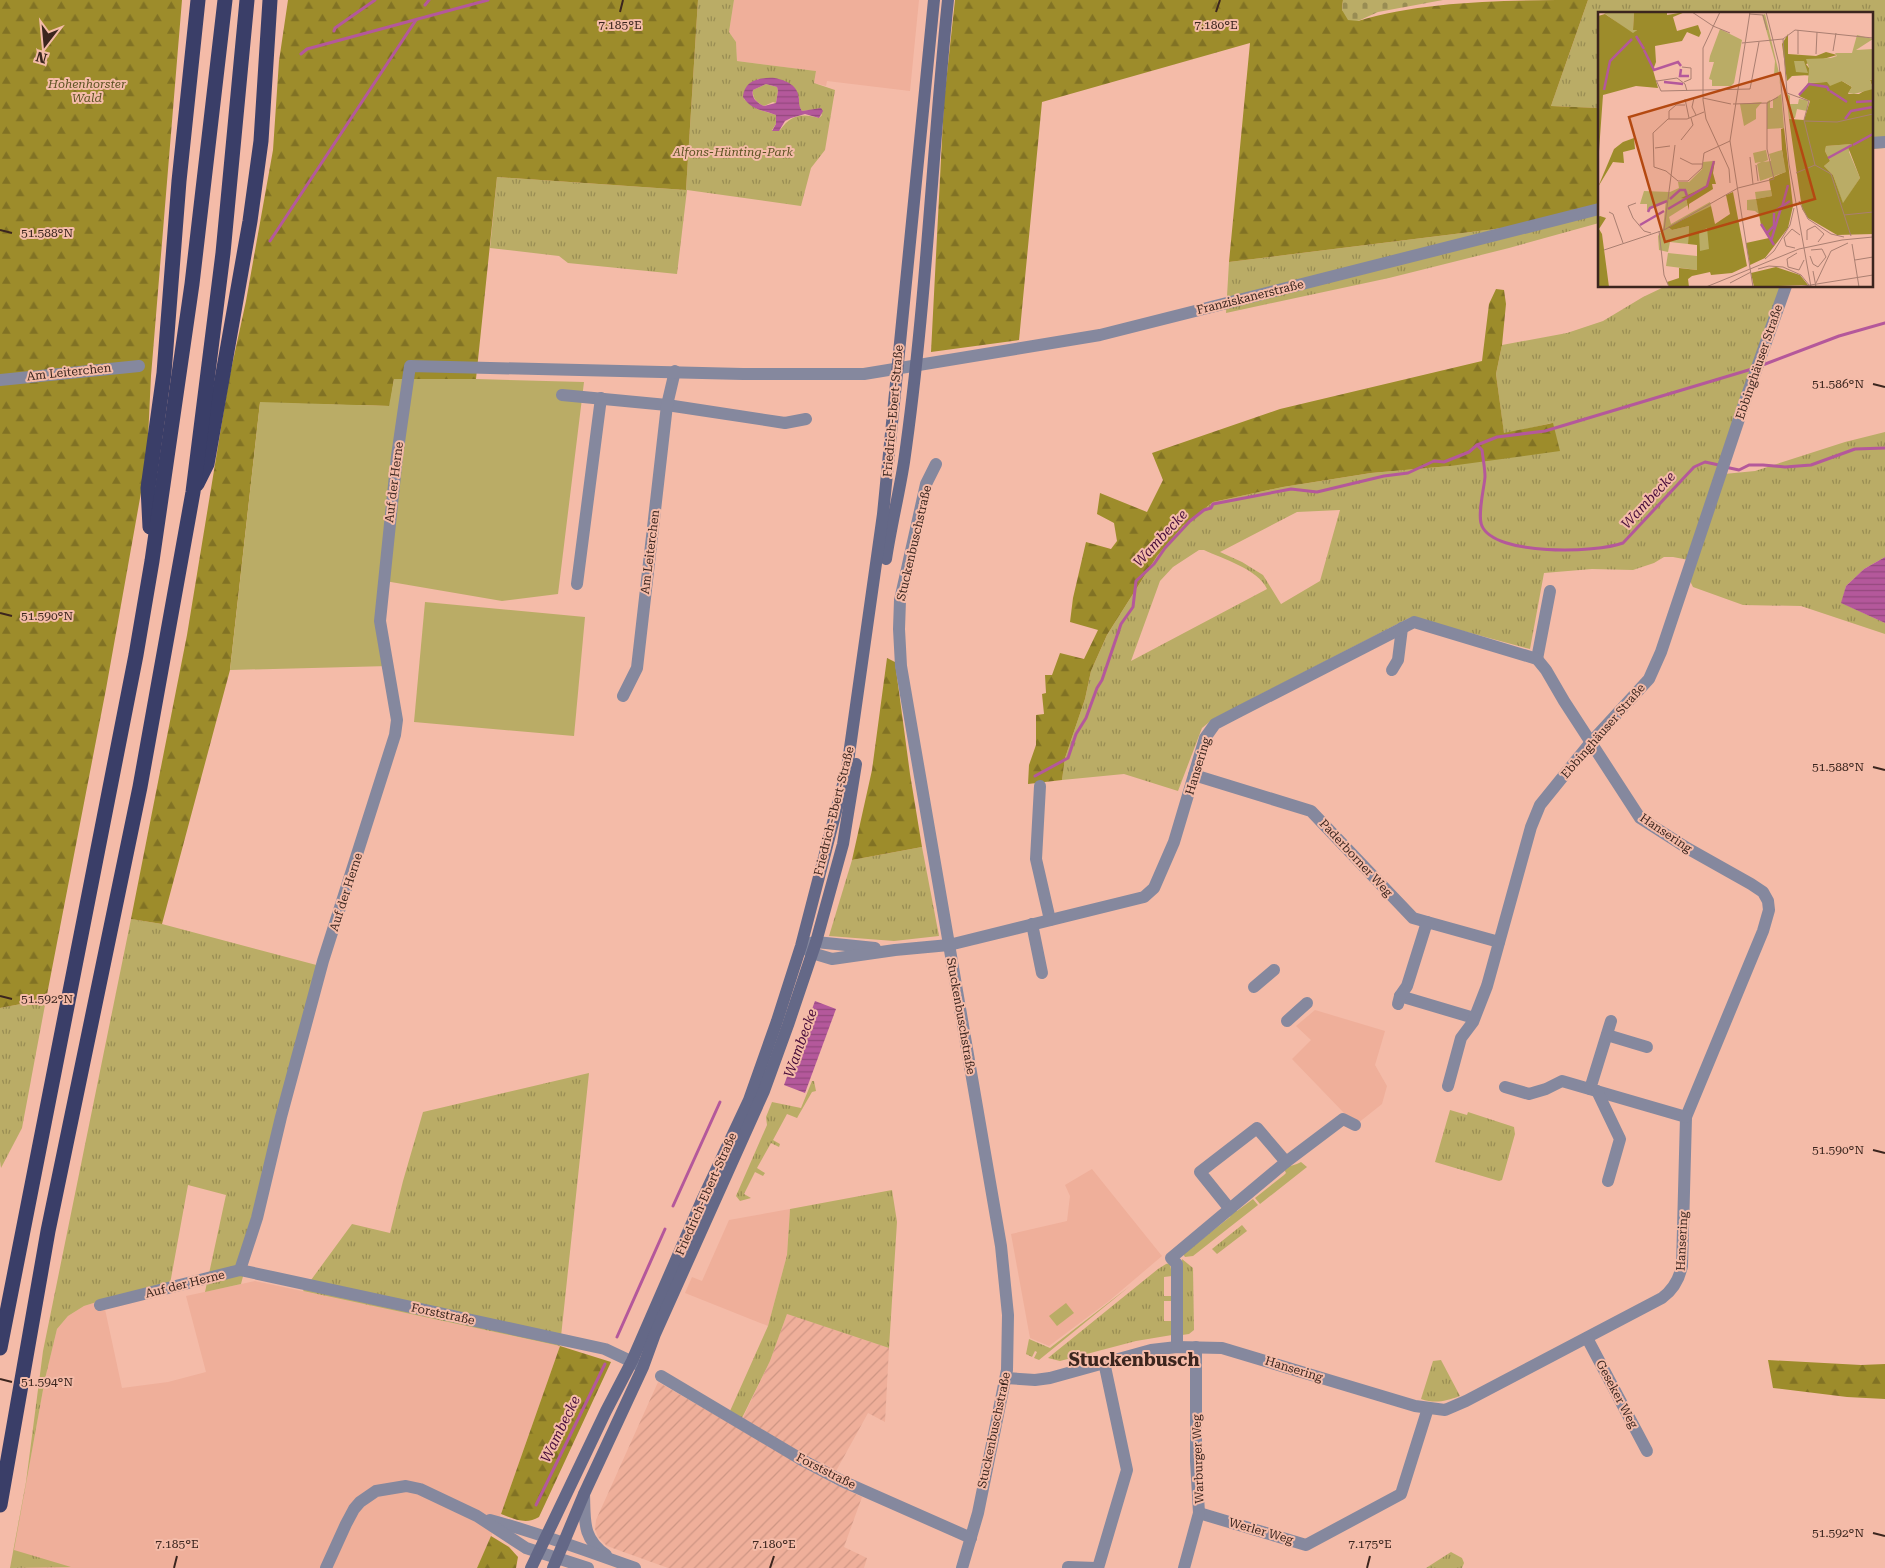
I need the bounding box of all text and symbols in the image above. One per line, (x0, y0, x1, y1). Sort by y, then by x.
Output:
inset map (1598, 12, 1872, 288)
text: 7.185°E (598, 18, 642, 32)
text: 7.180°E (1194, 18, 1238, 32)
north arrow (20, 20, 70, 70)
text: N (34, 48, 49, 67)
park label: Hohenhorster Wald (47, 77, 126, 105)
park label: Alfons-Hünting-Park (672, 145, 794, 159)
text: 51.588°N (21, 226, 73, 240)
street label: Franziskanerstraße (1195, 277, 1305, 317)
street label: Ebbinghäuser Straße (1733, 302, 1785, 421)
street label: Friedrich-Ebert-Straße (880, 344, 906, 478)
street label: Am Leiterchen (26, 361, 112, 383)
text: 51.586°N (1812, 377, 1864, 391)
street label: Auf der Herne (382, 440, 406, 523)
water label: Wambecke (1618, 468, 1678, 532)
street label: Stuckenbuschstraße (894, 483, 934, 602)
water label: Wambecke (1130, 506, 1190, 570)
street label: Am Leiterchen (638, 509, 662, 595)
text: 51.590°N (21, 609, 73, 623)
street label: Ebbinghäuser Straße (1558, 681, 1648, 781)
street label: Hansering (1183, 735, 1213, 797)
street label: Friedrich-Ebert-Straße (811, 744, 857, 877)
text: 51.588°N (1812, 760, 1864, 774)
street label: Hansering (1637, 811, 1695, 856)
street label: Paderborner Weg (1317, 817, 1395, 900)
street label: Auf der Herne (327, 851, 365, 933)
street label: Stuckenbuschstraße (944, 956, 978, 1076)
text: 51.592°N (21, 992, 73, 1006)
water label: Wambecke (780, 1007, 820, 1079)
street label: Friedrich-Ebert-Straße (673, 1130, 740, 1258)
text: 51.590°N (1812, 1143, 1864, 1157)
street label: Hansering (1673, 1211, 1691, 1271)
street label: Auf der Herne (144, 1267, 227, 1301)
street label: Forststraße (410, 1300, 476, 1328)
district label: Stuckenbusch (1069, 1349, 1199, 1370)
street label: Hansering (1263, 1354, 1325, 1384)
street label: Geseker Weg (1593, 1358, 1641, 1431)
street label: Stuckenbuschstraße (975, 1370, 1013, 1489)
text: 51.594°N (21, 1375, 73, 1389)
water label: Wambecke (537, 1393, 583, 1465)
street label: Warburger Weg (1189, 1414, 1207, 1504)
street label: Forststraße (794, 1450, 858, 1492)
street label: Werler Weg (1227, 1515, 1295, 1547)
text: 51.592°N (1812, 1526, 1864, 1540)
text: 7.185°E (155, 1537, 199, 1551)
text: 7.180°E (752, 1537, 796, 1551)
text: 7.175°E (1348, 1537, 1392, 1551)

